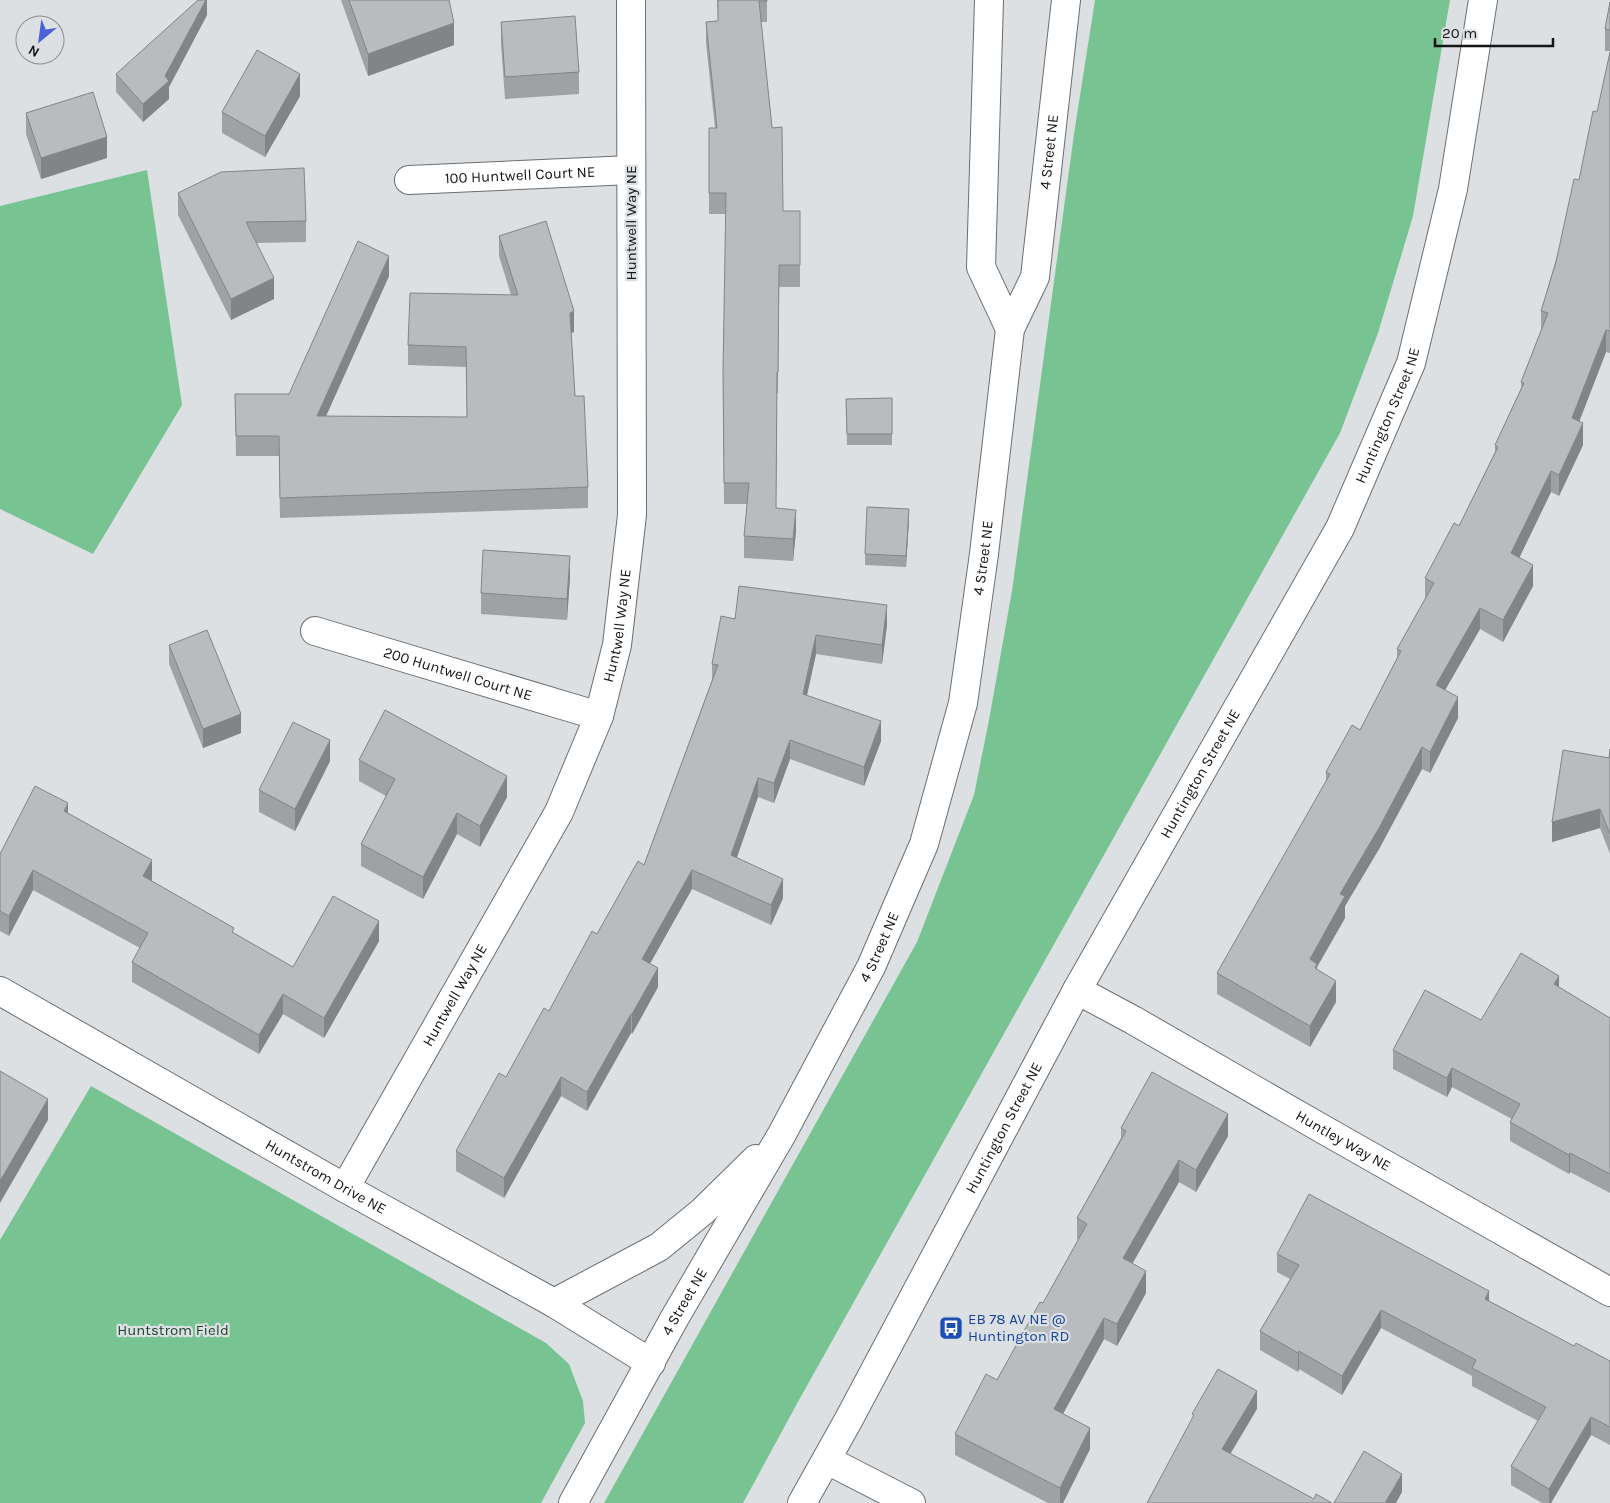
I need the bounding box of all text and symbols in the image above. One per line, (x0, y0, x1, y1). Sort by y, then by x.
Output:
north arrow (15, 15, 65, 65)
scale bar (1435, 15, 1552, 47)
text: 20 m (1442, 24, 1477, 42)
text: N (25, 41, 42, 61)
street label: 4 Street NE (1036, 114, 1062, 191)
street label: 100 Huntwell Court NE (444, 163, 595, 187)
street label: Huntwell Way NE (622, 166, 640, 280)
street label: Huntington Street NE (1351, 346, 1423, 486)
street label: 4 Street NE (969, 520, 997, 597)
street label: Huntwell Way NE (599, 568, 635, 684)
street label: 200 Huntwell Court NE (381, 643, 534, 704)
street label: Huntington Street NE (1156, 706, 1244, 841)
street label: 4 Street NE (856, 909, 903, 985)
street label: Huntwell Way NE (419, 941, 491, 1049)
street label: Huntington Street NE (962, 1059, 1046, 1196)
street label: Huntley Way NE (1292, 1106, 1394, 1175)
street label: Huntstrom Drive NE (262, 1135, 389, 1218)
street label: 4 Street NE (658, 1265, 711, 1339)
place label: EB 78 AV NE @ Huntington RD (968, 1310, 1069, 1345)
bus stop icon: EB 78 AV NE @ Huntington RD (938, 1315, 964, 1341)
park label: Huntstrom Field (117, 1321, 229, 1339)

